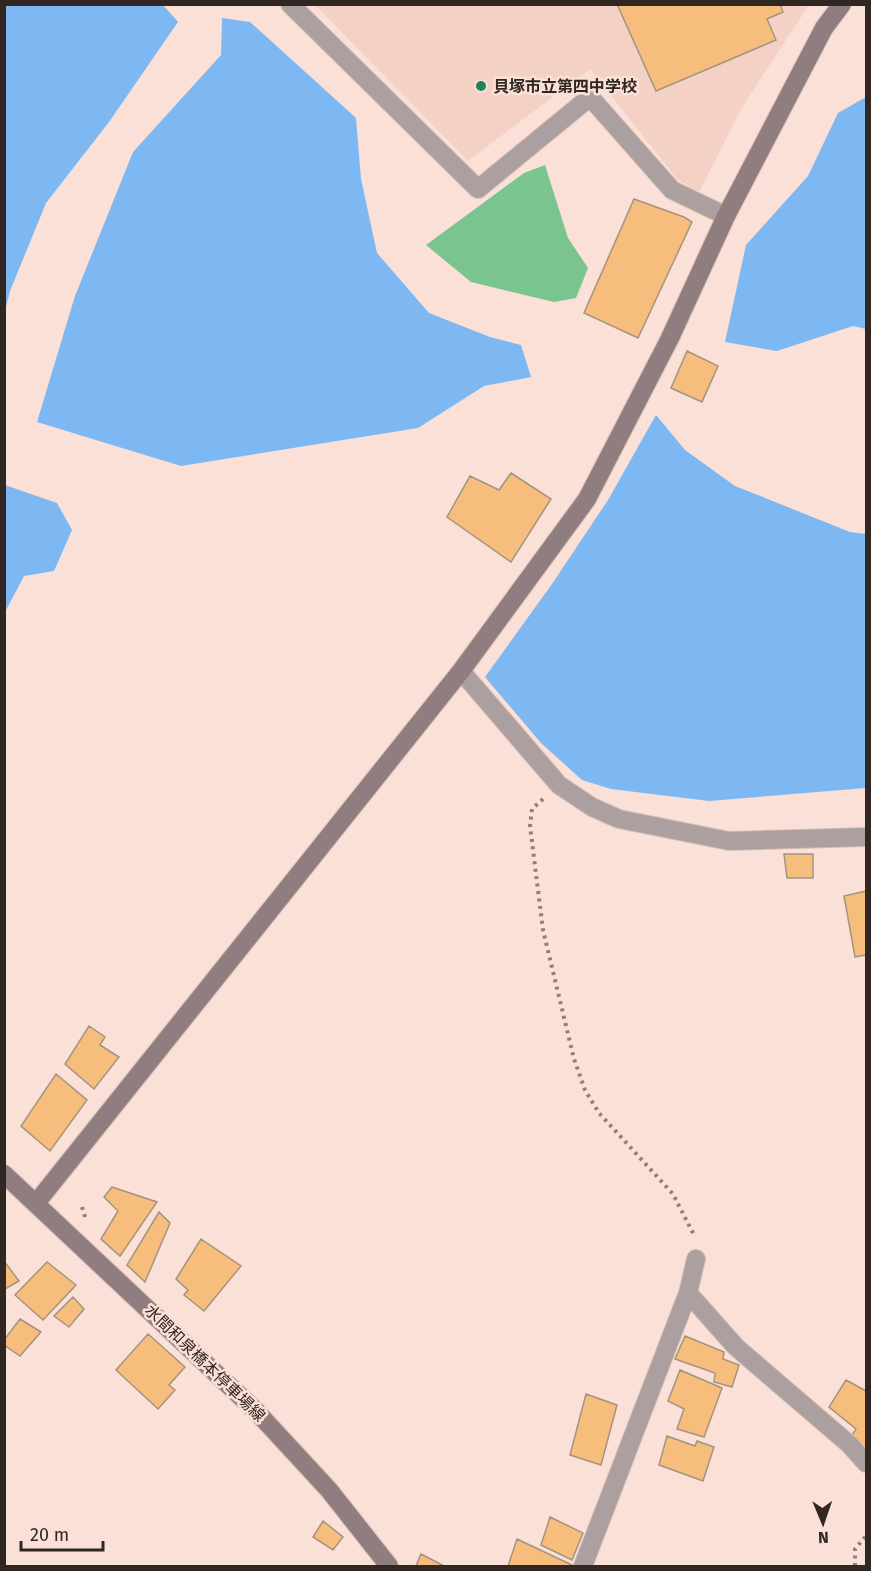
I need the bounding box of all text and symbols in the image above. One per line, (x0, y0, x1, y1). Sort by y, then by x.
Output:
place label: 貝塚市立第四中学校 (493, 77, 637, 96)
marker: 貝塚市立第四中学校 (474, 79, 488, 93)
street label: 水間和泉橋本停車場線 (141, 1301, 269, 1425)
north arrow (793, 1493, 853, 1553)
scale bar (21, 1514, 104, 1552)
text: 20 m (30, 1524, 69, 1546)
text: N (818, 1528, 829, 1547)

